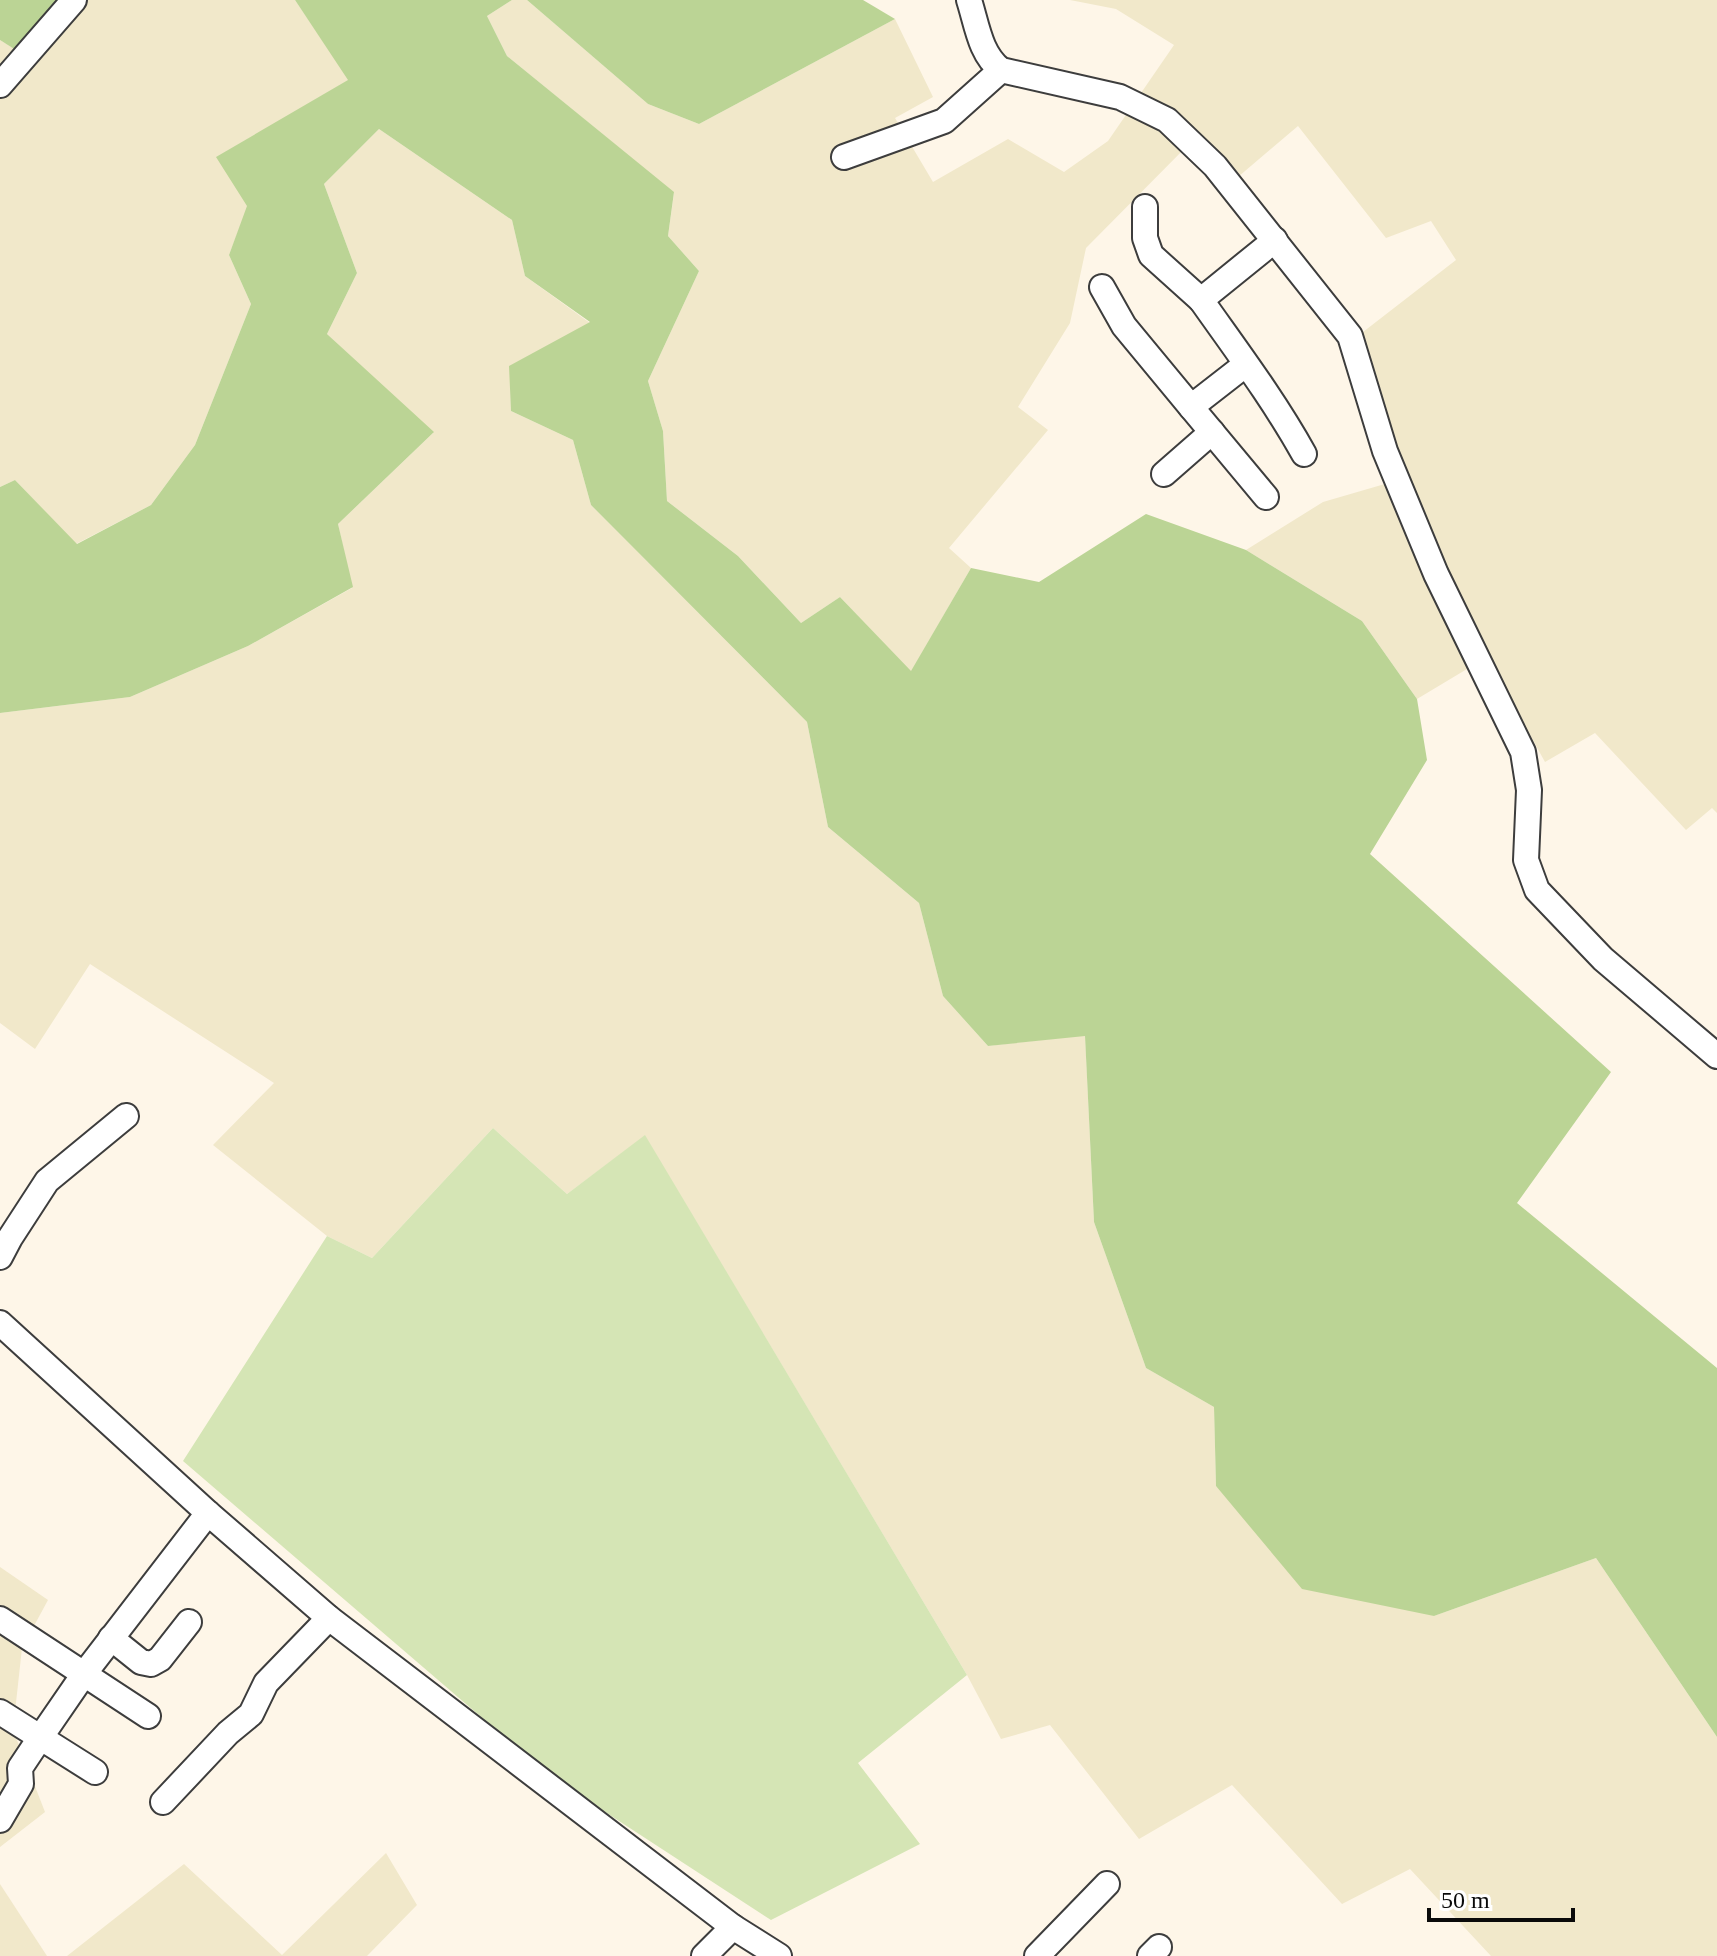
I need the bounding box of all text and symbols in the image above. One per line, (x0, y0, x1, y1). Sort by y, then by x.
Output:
scale bar (1429, 1872, 1573, 1922)
text: 50 m (1441, 1887, 1490, 1913)

